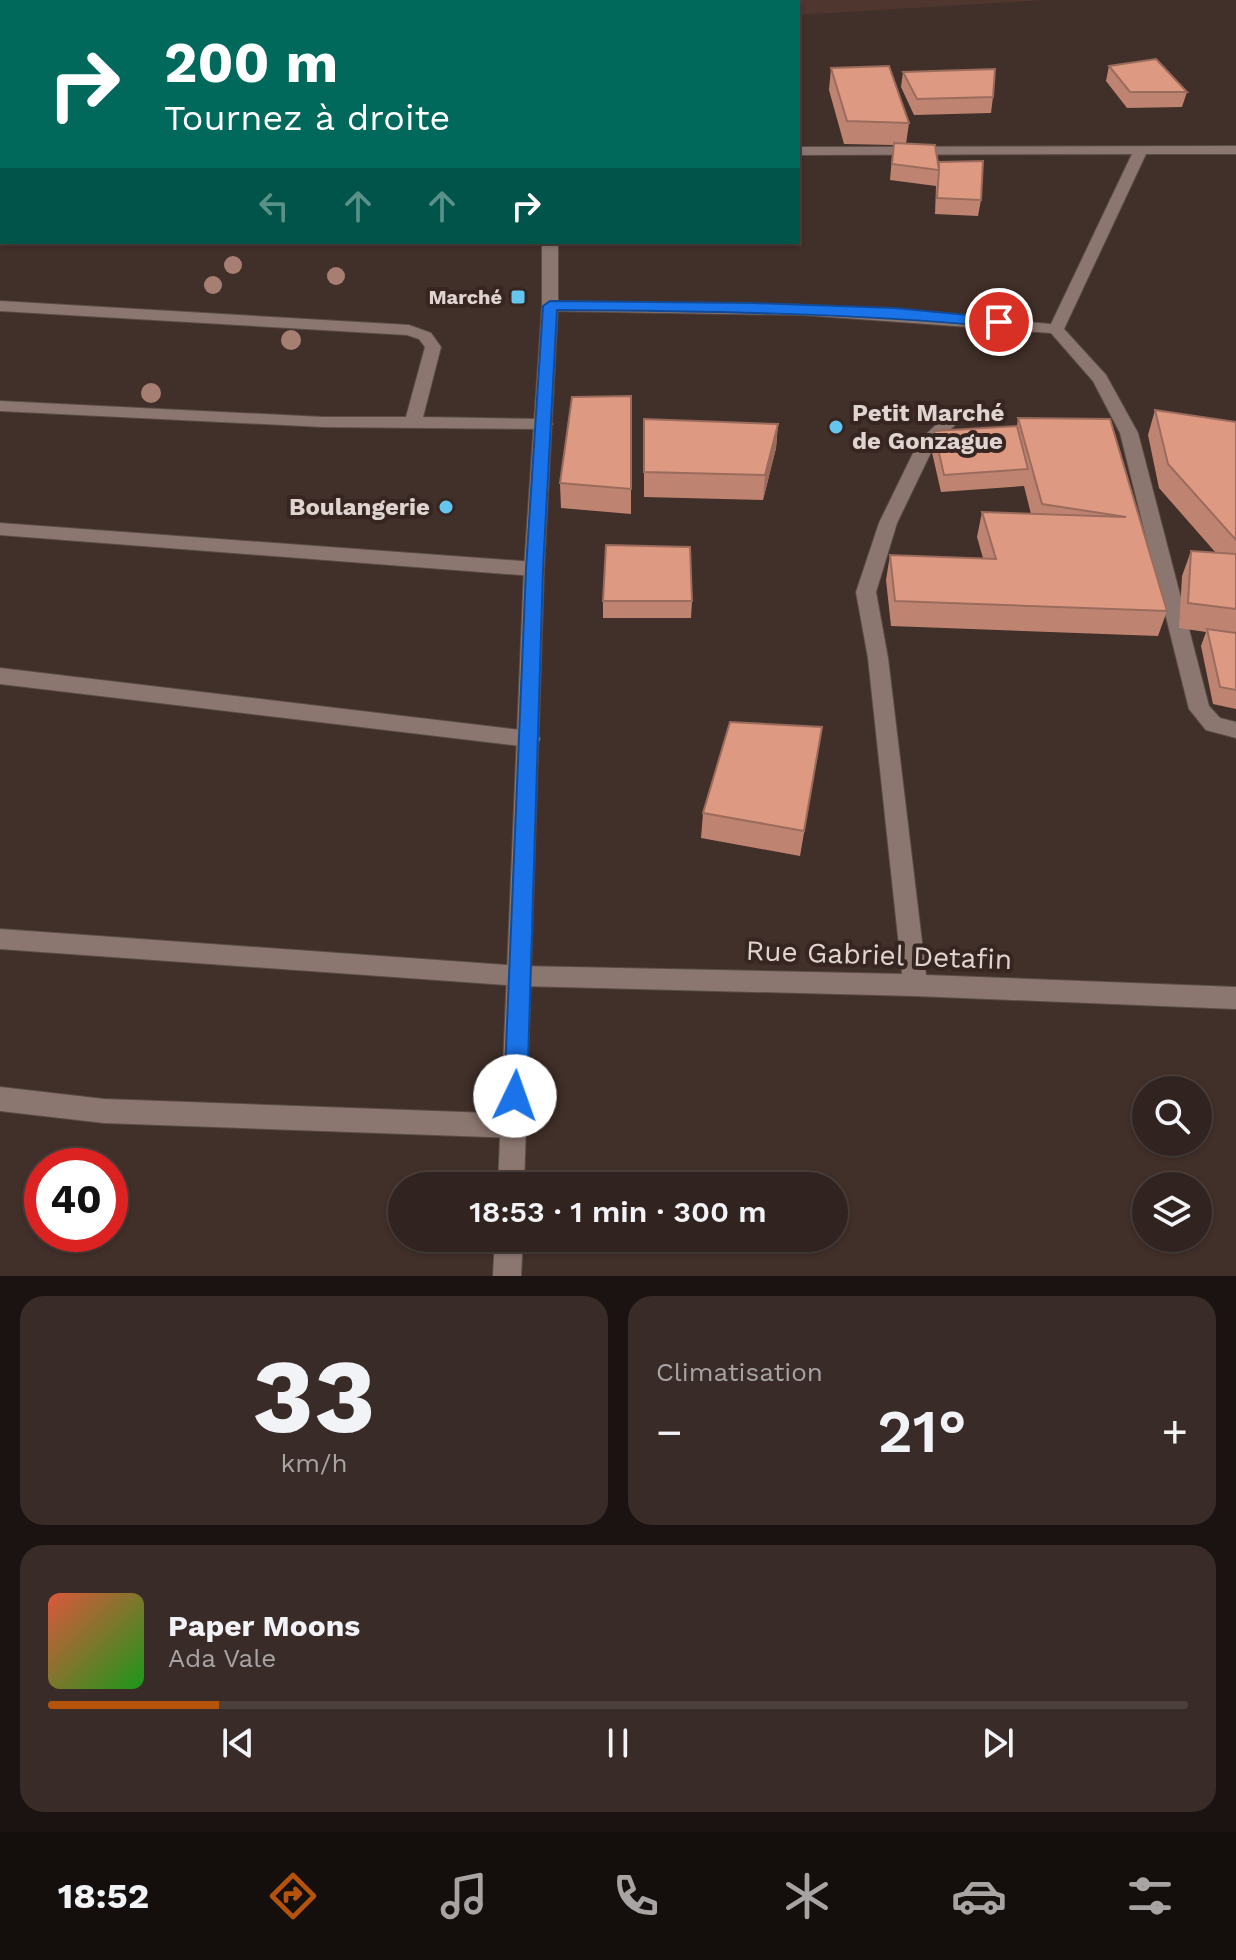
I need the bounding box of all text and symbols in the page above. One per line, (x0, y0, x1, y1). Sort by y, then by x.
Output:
text: 200 m (164, 30, 338, 96)
icon: right (32, 32, 136, 136)
text: Tournez à droite (164, 97, 450, 139)
icon: left (252, 184, 296, 228)
icon: ahead (336, 184, 380, 228)
icon: ahead (420, 184, 464, 228)
icon: right (504, 184, 548, 228)
place label: Marché (428, 285, 502, 309)
marker: Marché (509, 288, 527, 306)
pin (965, 288, 1033, 356)
icon: arrive (977, 300, 1021, 344)
place label: Petit Marché de Gonzague (852, 399, 1005, 455)
marker: Petit Marché de Gonzague (827, 418, 845, 436)
place label: Boulangerie (289, 493, 430, 521)
marker: Boulangerie (437, 498, 455, 516)
street label: Rue Gabriel Detafin (745, 934, 1013, 976)
position arrow (473, 1054, 557, 1138)
map controls (1132, 1076, 1212, 1252)
button: search (1132, 1076, 1212, 1156)
speed limit sign: 40 (24, 1148, 128, 1252)
button: layers (1132, 1172, 1212, 1252)
text: 18:53 · 1 min · 300 m (469, 1194, 767, 1229)
text: 33 (252, 1335, 376, 1457)
text: Climatisation (656, 1357, 823, 1387)
text: 21° (877, 1396, 967, 1467)
text: − (656, 1406, 683, 1458)
text: + (1161, 1406, 1188, 1458)
text: km/h (281, 1448, 347, 1478)
text: Paper Moons (168, 1608, 360, 1643)
text: Ada Vale (168, 1643, 276, 1673)
icon: previous (216, 1721, 260, 1765)
icon: pause (596, 1721, 640, 1765)
icon: next (976, 1721, 1020, 1765)
icon: directions (265, 1868, 321, 1924)
icon: music (436, 1868, 492, 1924)
icon: phone (608, 1868, 664, 1924)
icon: climate (779, 1868, 835, 1924)
icon: car (951, 1868, 1007, 1924)
icon: filters (1122, 1868, 1178, 1924)
text: 18:52 (58, 1875, 149, 1917)

